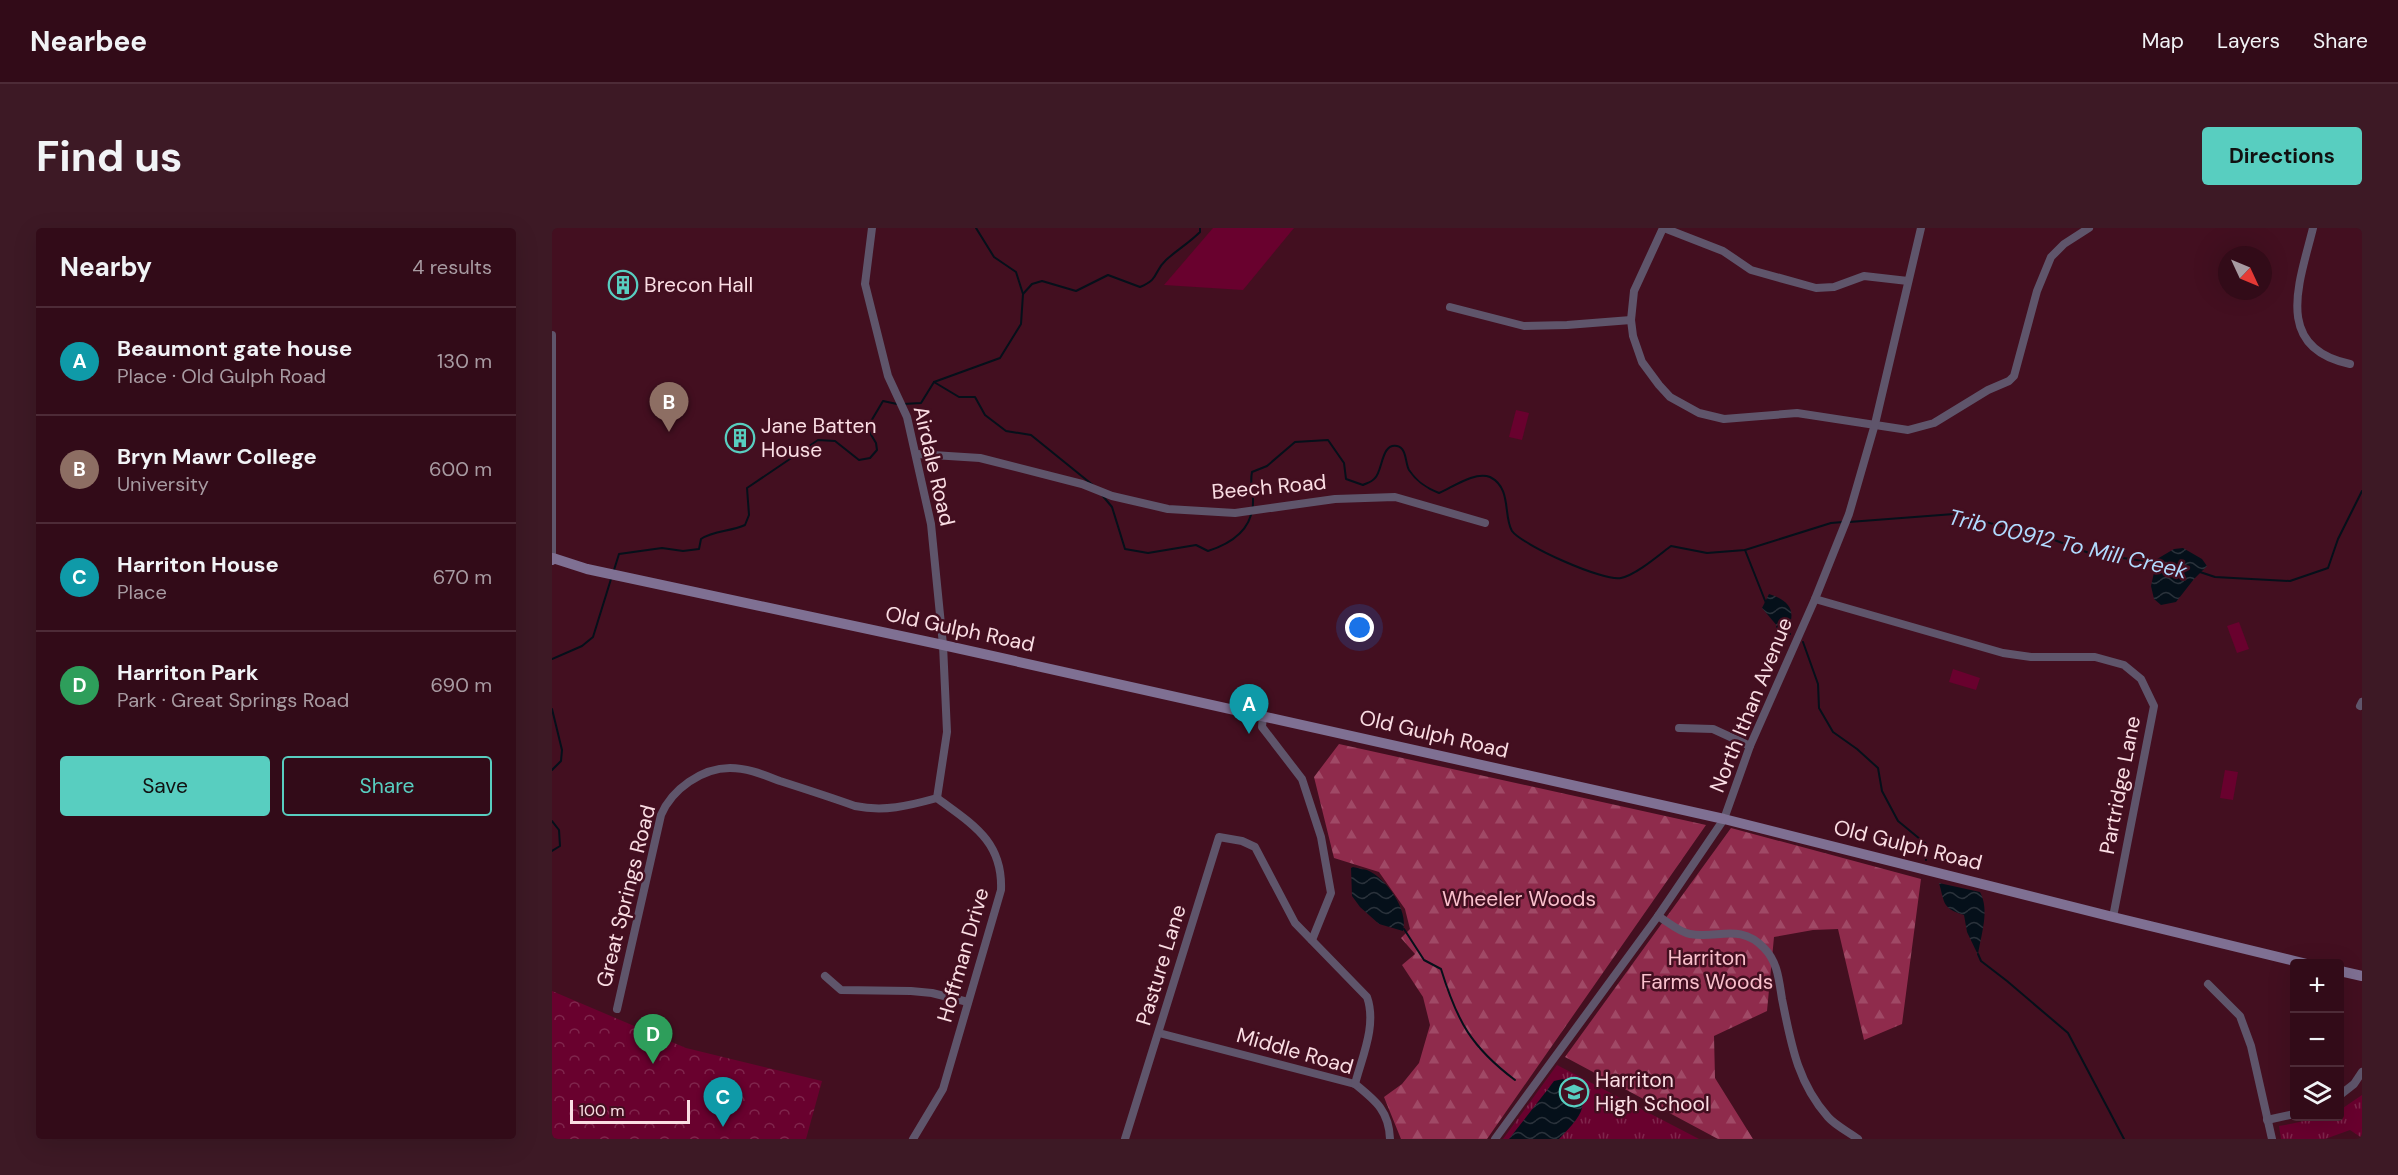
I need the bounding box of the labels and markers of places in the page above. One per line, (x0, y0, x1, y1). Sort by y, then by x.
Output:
building icon: Brecon Hall (607, 269, 639, 301)
place label: Brecon Hall (644, 271, 753, 299)
pin: B (650, 382, 688, 432)
place label: Jane Batten House (761, 412, 876, 464)
building icon: Jane Batten House (724, 422, 756, 454)
pin: A (1230, 684, 1268, 734)
pin: D (634, 1014, 672, 1064)
place label: Harriton High School (1595, 1066, 1710, 1118)
school or university icon: Harriton High School (1558, 1076, 1590, 1108)
pin: C (704, 1078, 742, 1127)

